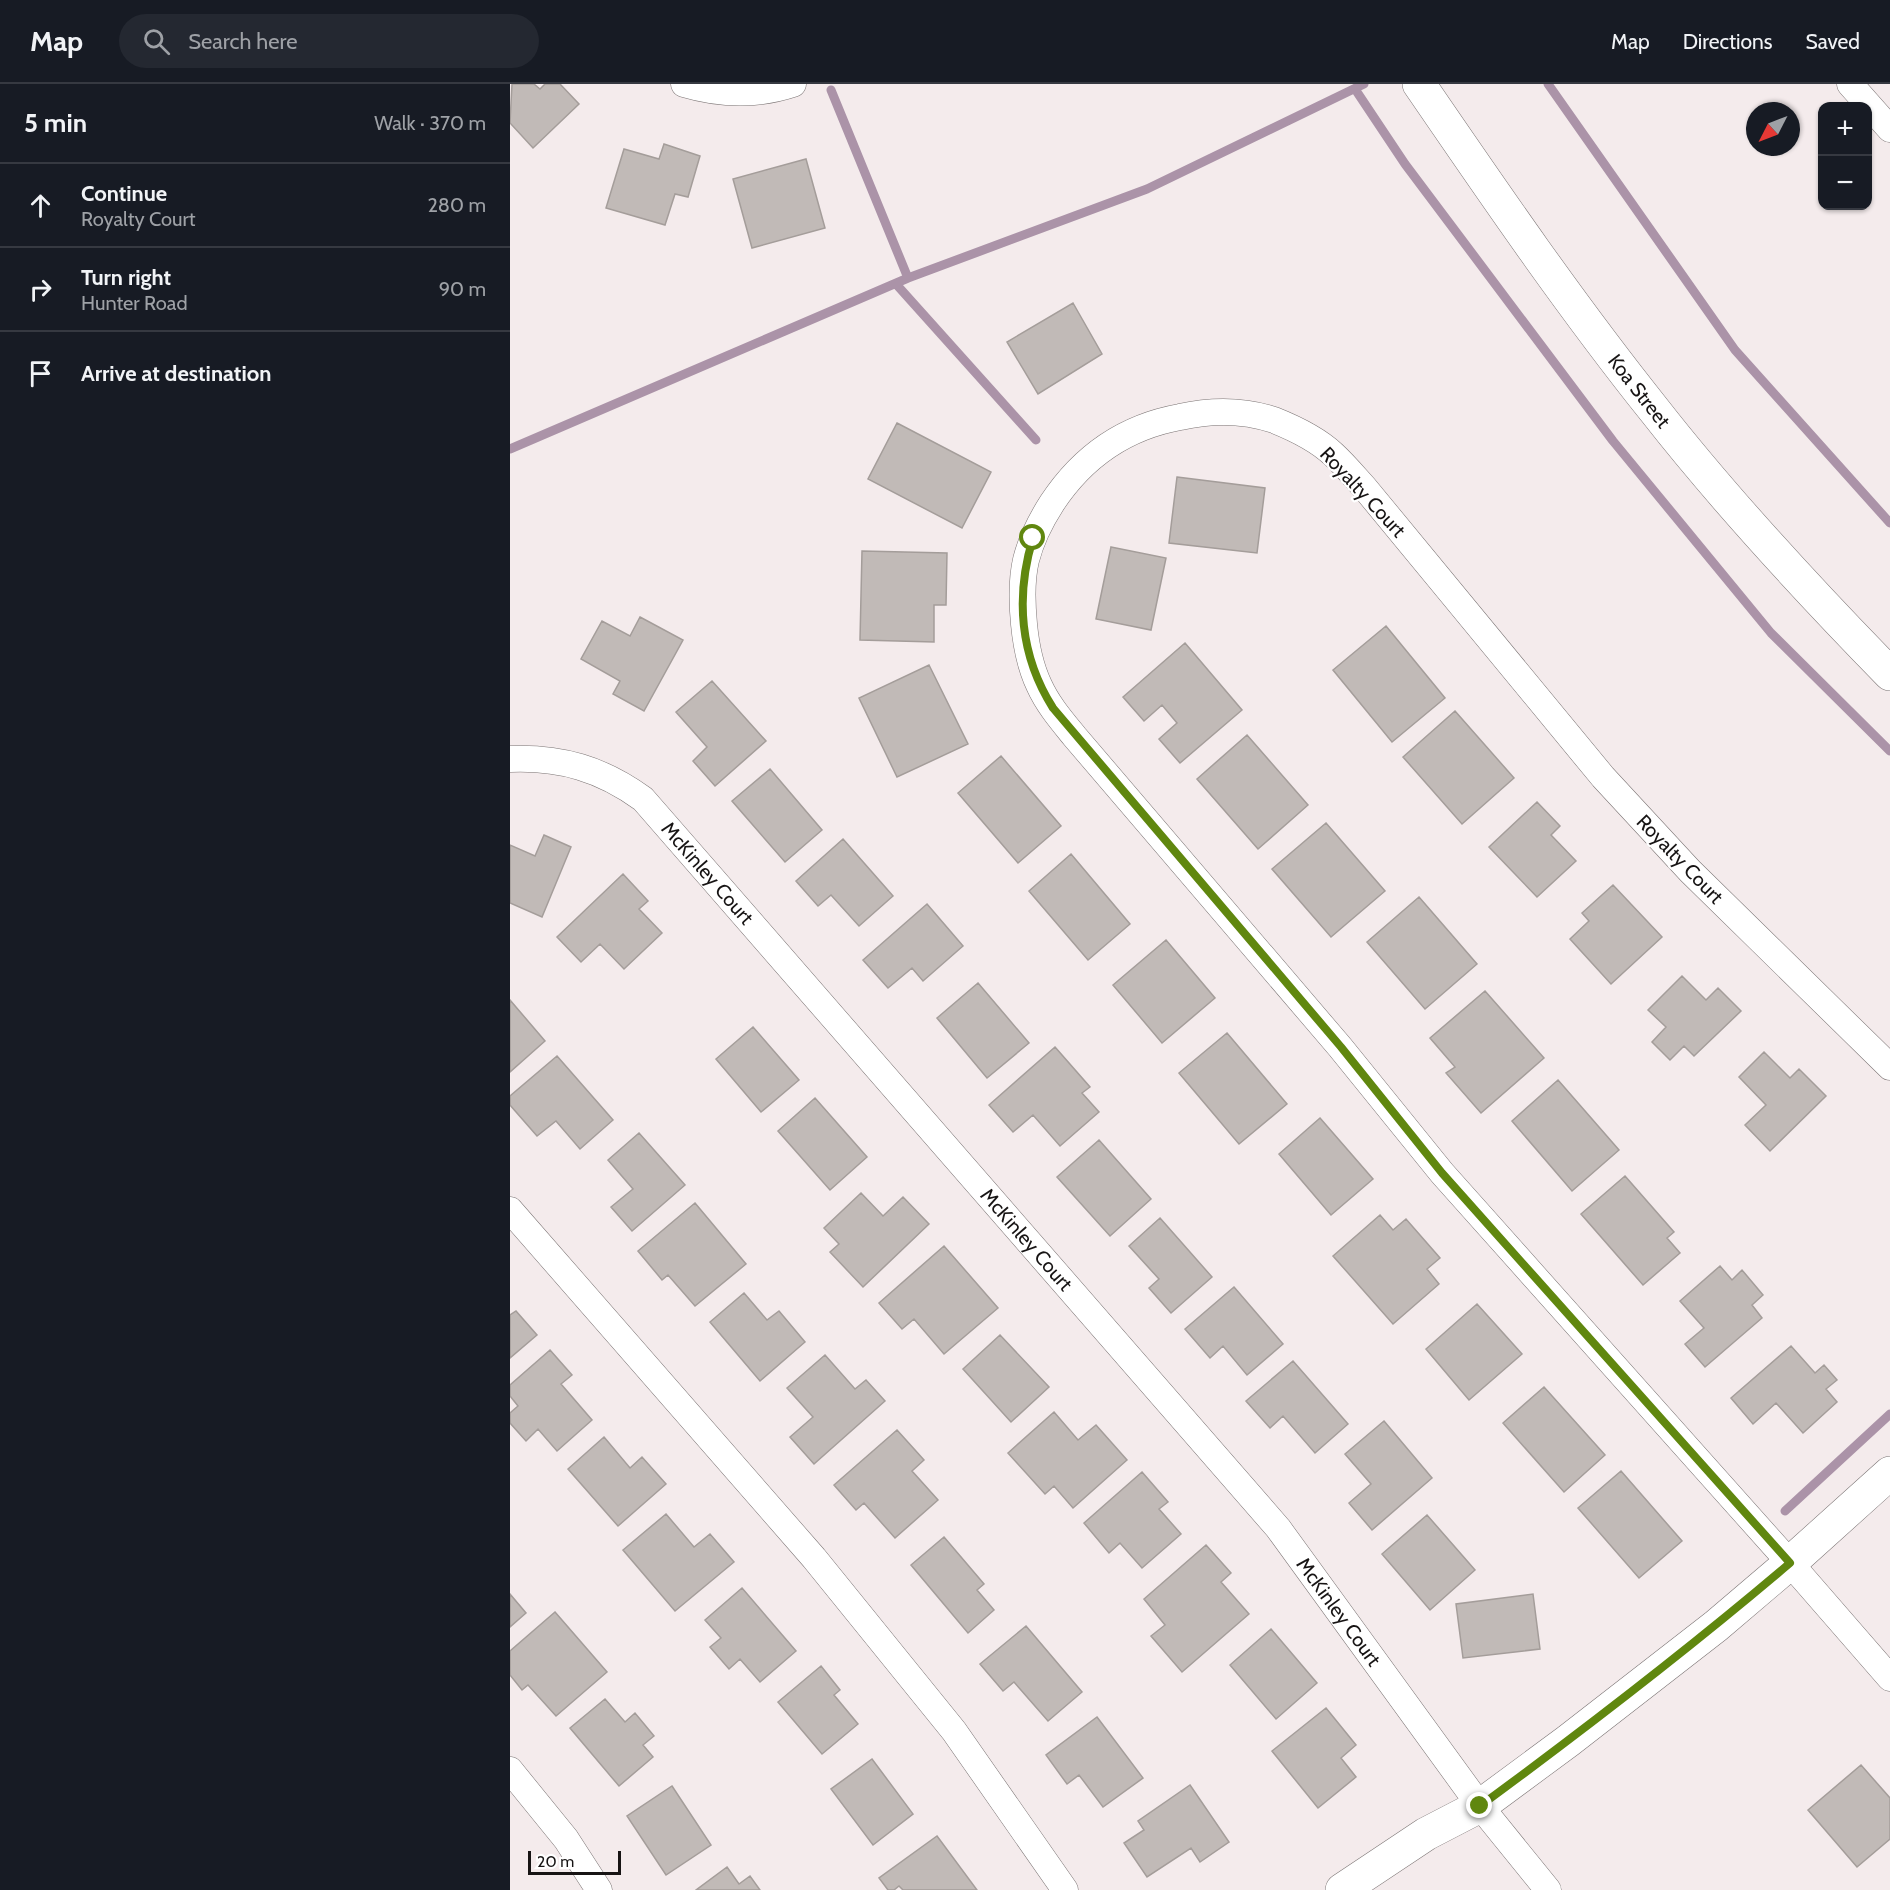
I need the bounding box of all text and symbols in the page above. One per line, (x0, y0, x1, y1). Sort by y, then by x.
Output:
search box (119, 14, 539, 68)
text: Map (30, 24, 83, 58)
icon: search (140, 25, 173, 58)
text: Search here (188, 28, 297, 55)
text: Map (1611, 29, 1650, 54)
text: Directions (1683, 29, 1772, 54)
text: Saved (1805, 29, 1860, 54)
north arrow (1746, 102, 1800, 156)
map controls (1818, 102, 1872, 210)
button: + (1818, 102, 1872, 156)
text: 5 min (24, 107, 87, 139)
text: Walk · 370 m (374, 111, 486, 135)
button: − (1818, 156, 1872, 210)
text: Continue (81, 180, 167, 207)
icon: ahead (24, 189, 57, 222)
text: 280 m (427, 193, 486, 217)
text: Royalty Court (81, 207, 196, 231)
text: Turn right (81, 264, 171, 291)
icon: right (24, 273, 57, 306)
text: 90 m (439, 277, 486, 301)
text: Hunter Road (81, 291, 188, 315)
street label: Koa Street (1603, 349, 1676, 433)
icon: arrive (24, 357, 57, 390)
text: Arrive at destination (81, 360, 271, 387)
street label: Royalty Court (1315, 442, 1411, 542)
route start (1019, 524, 1045, 550)
street label: Royalty Court (1632, 809, 1729, 909)
street label: McKinley Court (656, 817, 759, 929)
street label: McKinley Court (976, 1183, 1078, 1296)
street label: McKinley Court (1291, 1553, 1386, 1671)
route end (1466, 1792, 1492, 1818)
scale bar (528, 1848, 621, 1876)
text: 20 m (537, 1852, 574, 1871)

